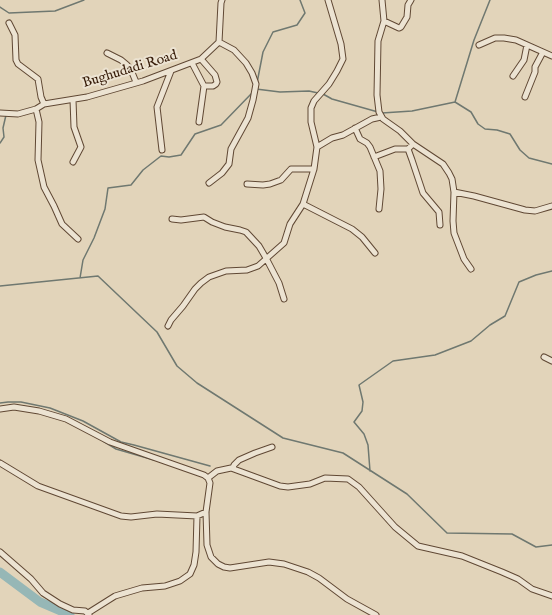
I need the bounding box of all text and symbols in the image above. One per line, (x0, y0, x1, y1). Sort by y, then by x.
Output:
street label: Bughudadi Road (81, 48, 179, 92)

